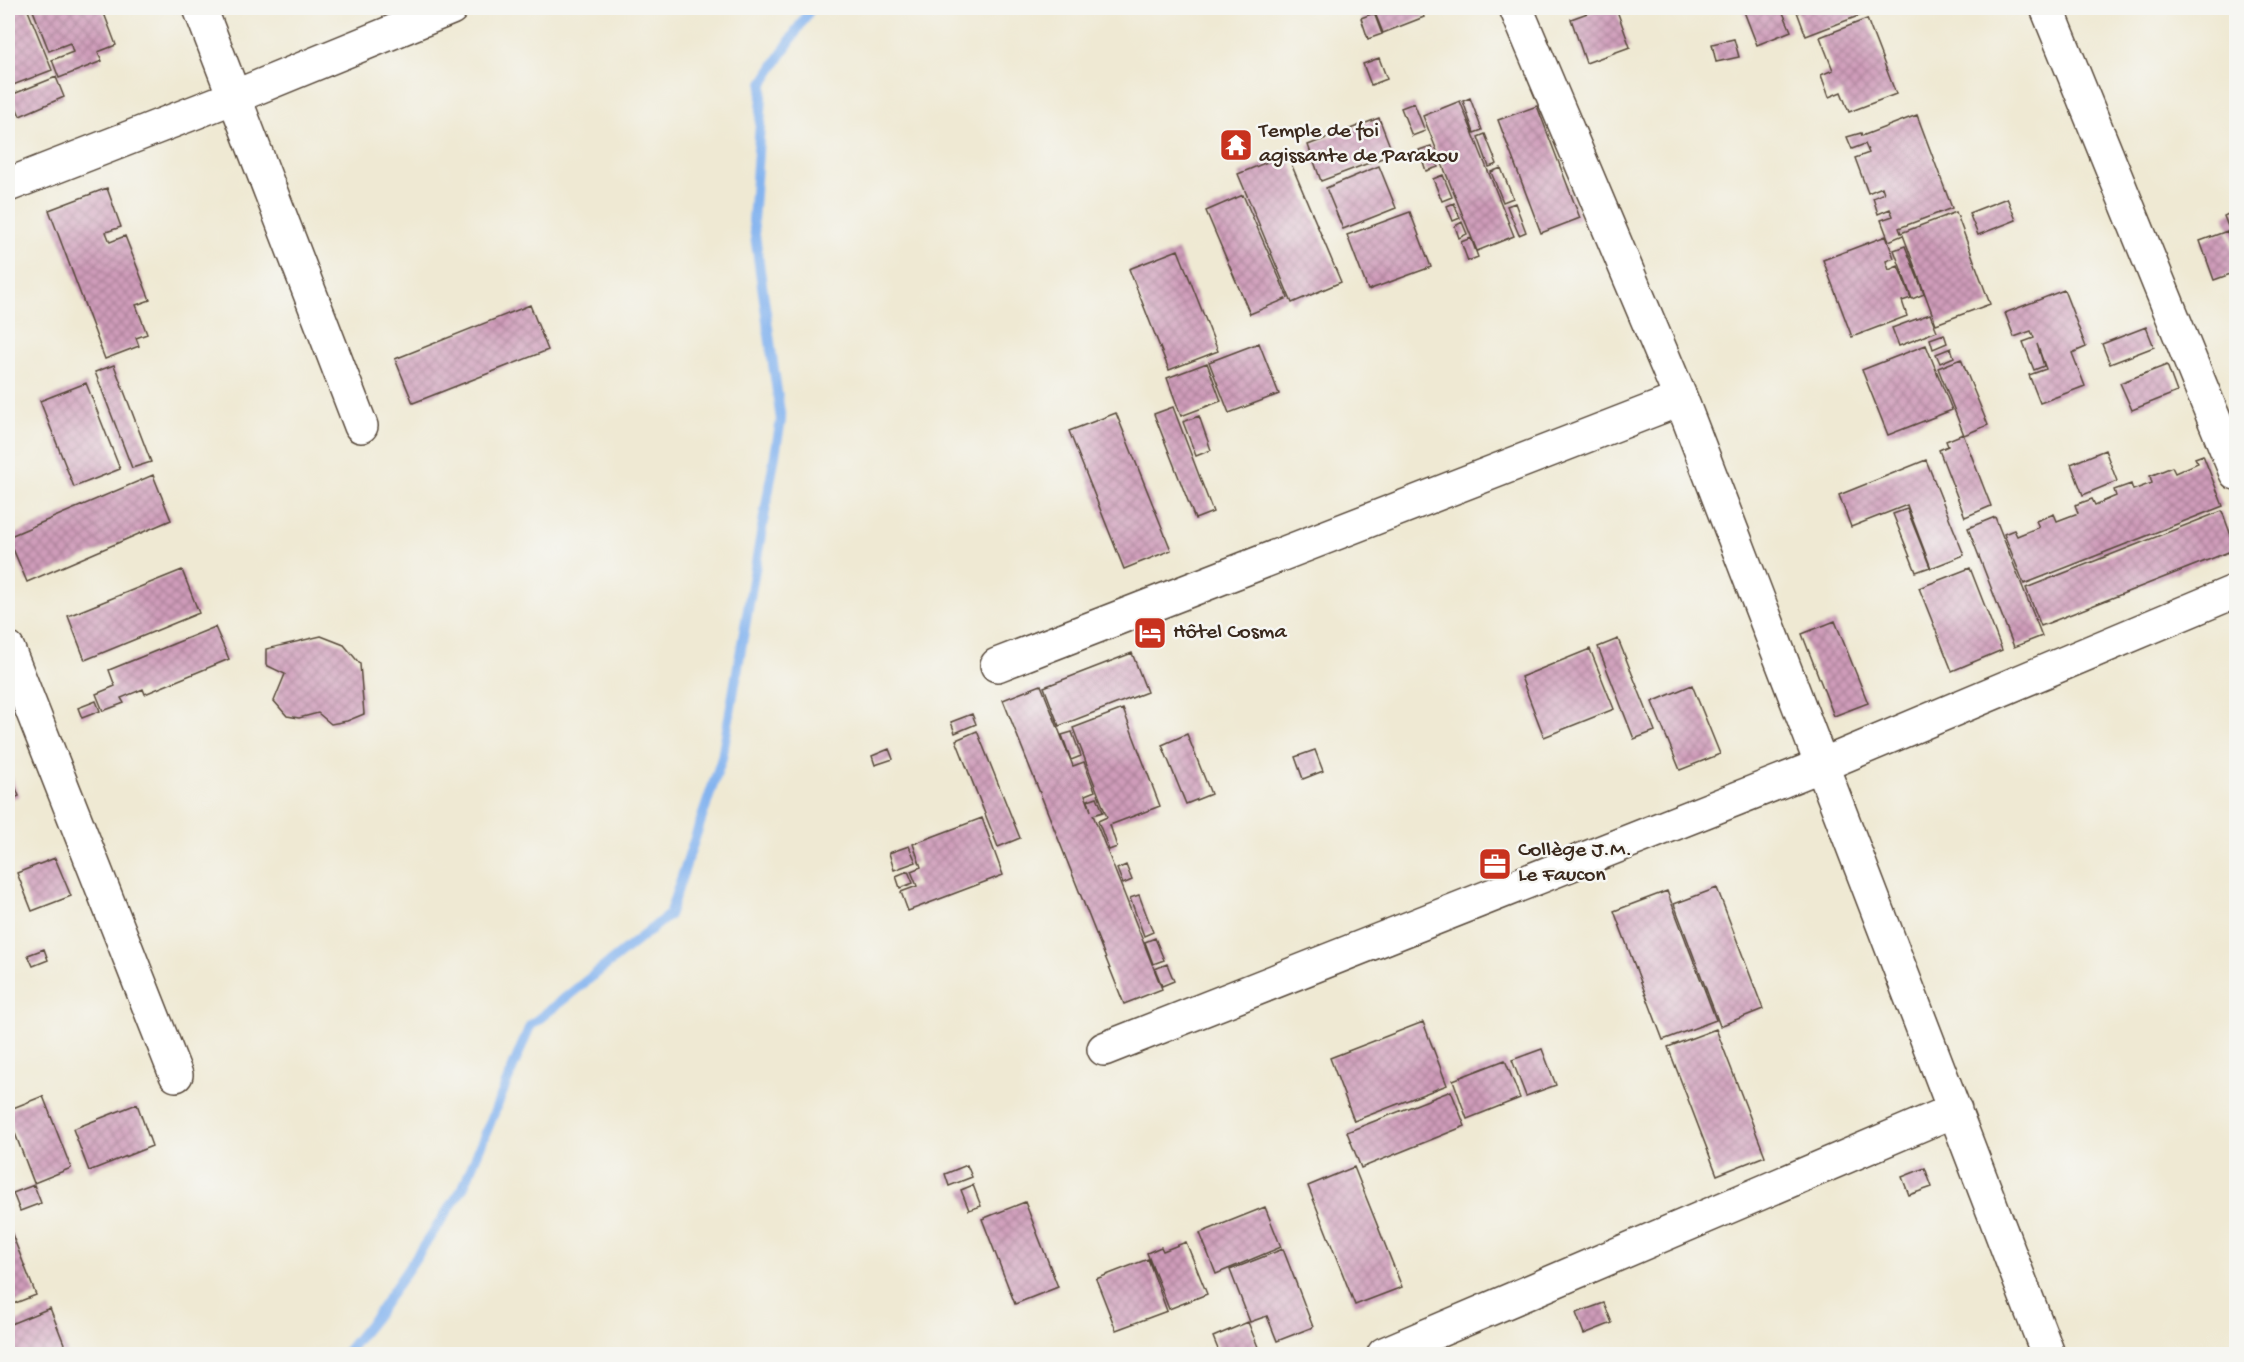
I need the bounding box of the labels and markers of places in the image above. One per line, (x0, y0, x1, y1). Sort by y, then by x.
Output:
place label: Temple de foi agissante de Parakou (1257, 119, 1458, 170)
temple icon: Temple de foi agissante de Parakou (1218, 127, 1254, 163)
hotel icon: Hôtel Cosma (1132, 615, 1168, 651)
place label: Hôtel Cosma (1173, 620, 1287, 646)
place label: Collège J.M. Le Faucon (1518, 838, 1632, 889)
office icon: Collège J.M. Le Faucon (1477, 846, 1513, 882)

